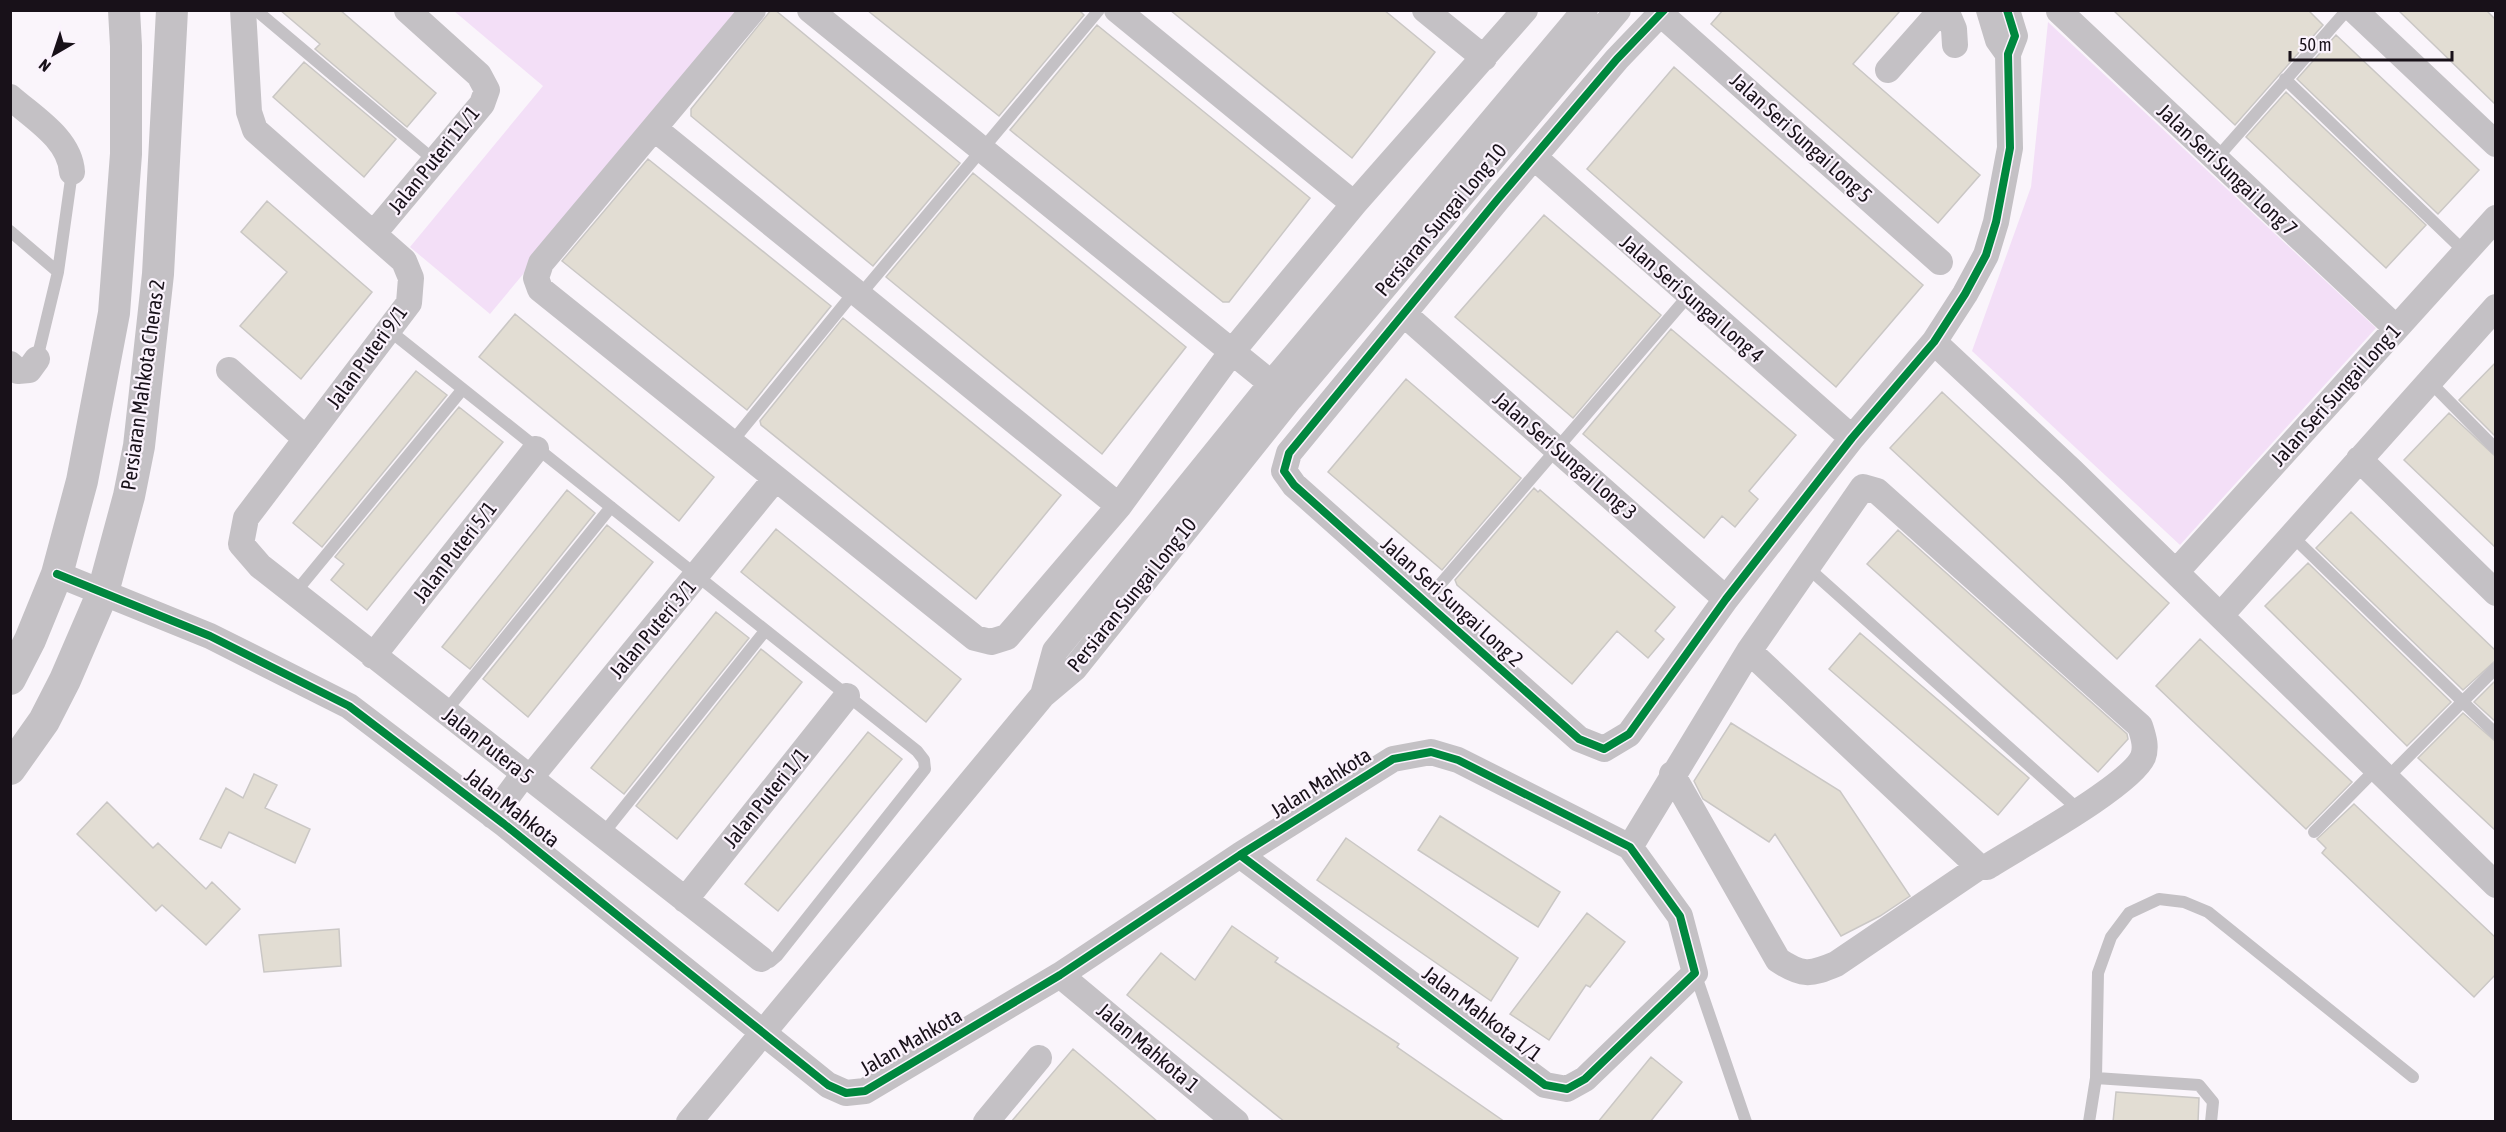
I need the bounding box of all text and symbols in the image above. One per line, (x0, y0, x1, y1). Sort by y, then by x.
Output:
north arrow (24, 24, 84, 84)
scale bar (2290, 24, 2452, 62)
text: 50 m (2299, 34, 2331, 55)
text: N (35, 56, 54, 76)
street label: Jalan Seri Sungai Long 5 (1726, 67, 1877, 207)
street label: Jalan Seri Sungai Long 7 (2153, 98, 2303, 240)
street label: Jalan Puteri 11/1 (383, 101, 484, 218)
street label: Persiaran Sungai Long 10 (1369, 138, 1511, 300)
street label: Jalan Seri Sungai Long 4 (1616, 229, 1769, 367)
street label: Persiaran Mahkota Cheras 2 (115, 278, 169, 492)
street label: Jalan Puteri 9/1 (321, 300, 412, 413)
street label: Jalan Seri Sungai Long 1 (2265, 319, 2405, 470)
street label: Jalan Seri Sungai Long 3 (1489, 386, 1642, 524)
street label: Jalan Puteri 5/1 (407, 496, 501, 607)
street label: Persiaran Sungai Long 10 (1062, 512, 1201, 676)
street label: Jalan Seri Sungai Long 2 (1377, 531, 1528, 671)
street label: Jalan Puteri 3/1 (604, 574, 700, 683)
street label: Jalan Putera 5 (438, 702, 539, 788)
street label: Jalan Mahkota (1266, 742, 1375, 822)
street label: Jalan Puteri 1/1 (718, 743, 813, 852)
street label: Jalan Mahkota (461, 763, 565, 852)
street label: Jalan Mahkota 1/1 (1418, 961, 1547, 1066)
street label: Jalan Mahkota 1 (1093, 997, 1205, 1097)
street label: Jalan Mahkota (855, 1002, 966, 1080)

